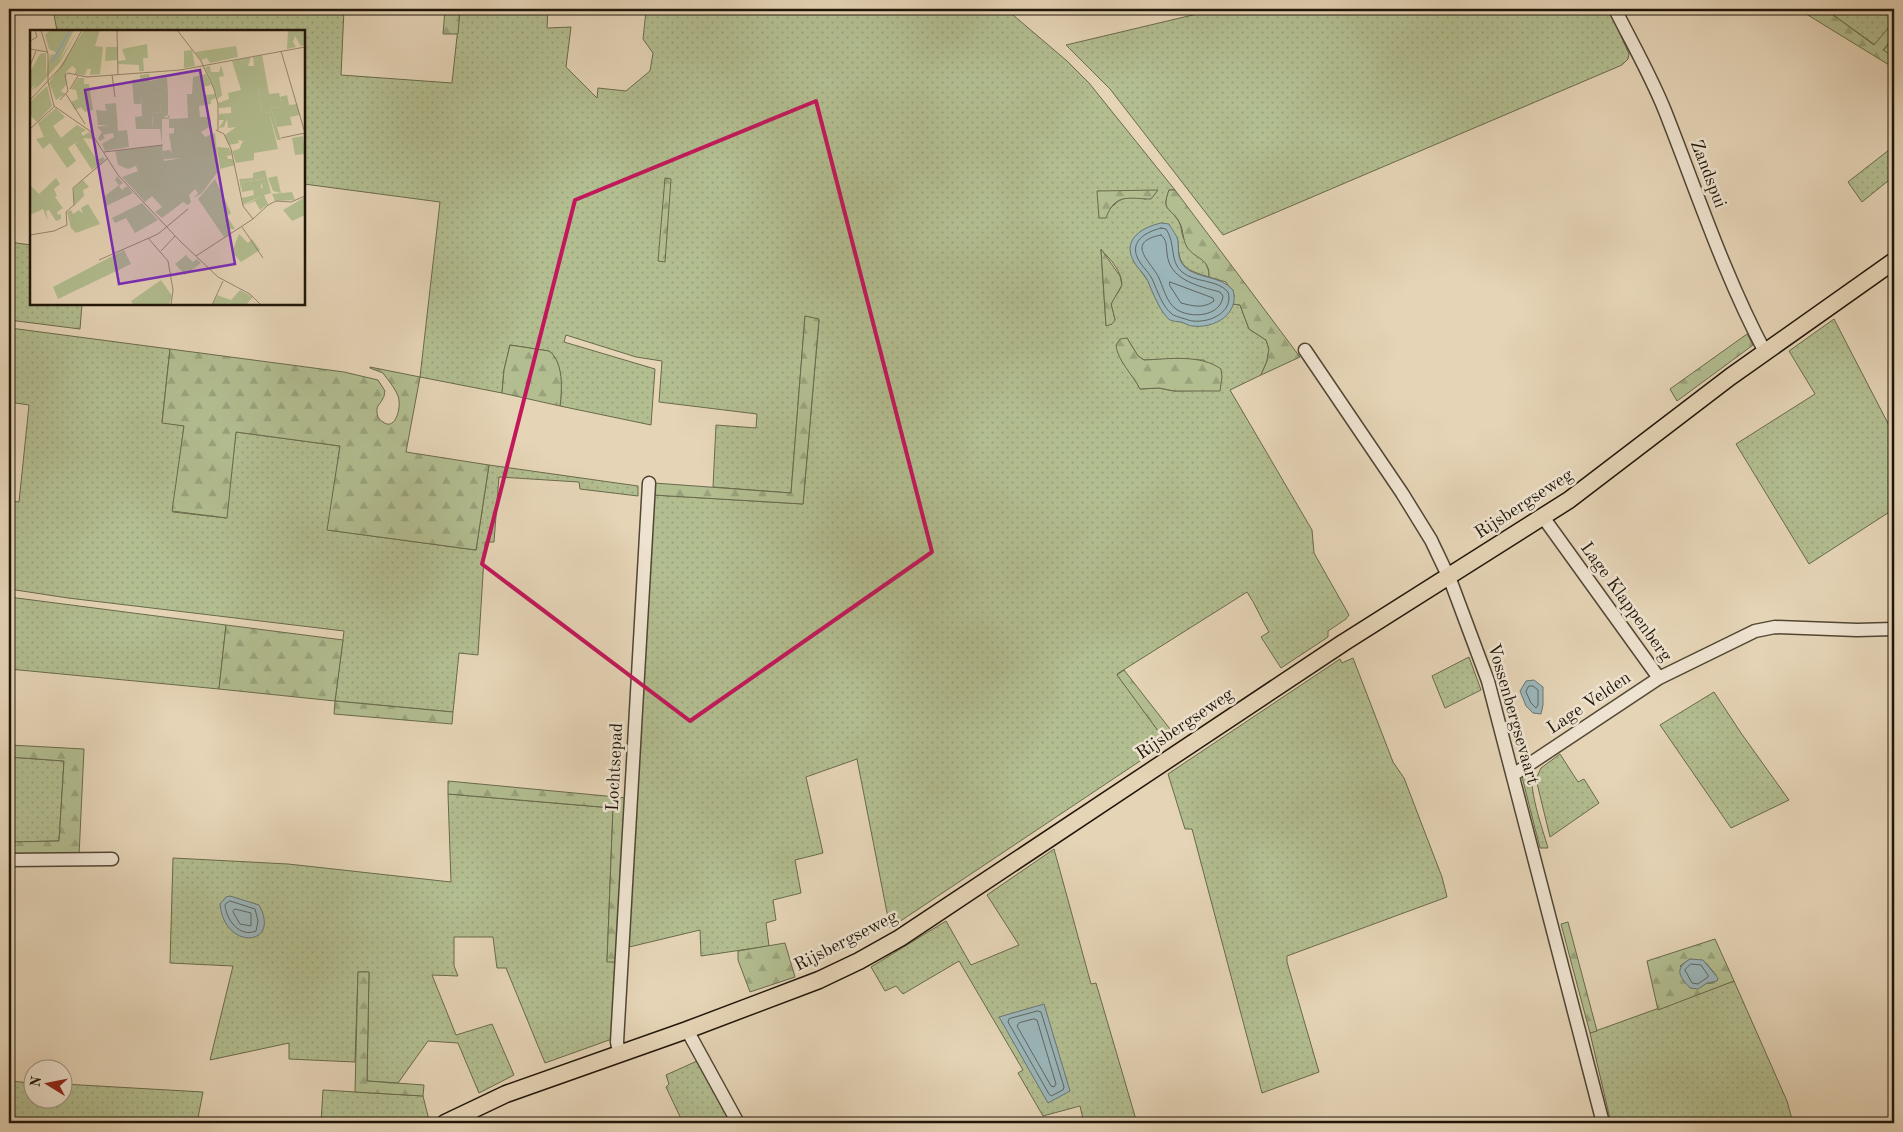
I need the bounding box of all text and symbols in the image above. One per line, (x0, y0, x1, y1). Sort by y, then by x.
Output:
inset map (30, 30, 305, 305)
street label: Zandspui (1687, 137, 1729, 211)
street label: Rijsbergseweg (1472, 466, 1577, 542)
street label: Lage Klappenberg (1577, 539, 1675, 665)
street label: Vossenbergsevaart (1484, 641, 1542, 787)
street label: Lage Velden (1544, 668, 1634, 737)
street label: Rijsbergseweg (1133, 685, 1237, 763)
street label: Lochtsepad (604, 722, 626, 812)
street label: Rijsbergseweg (792, 907, 901, 975)
north arrow (22, 1060, 72, 1110)
text: N (28, 1075, 44, 1088)

